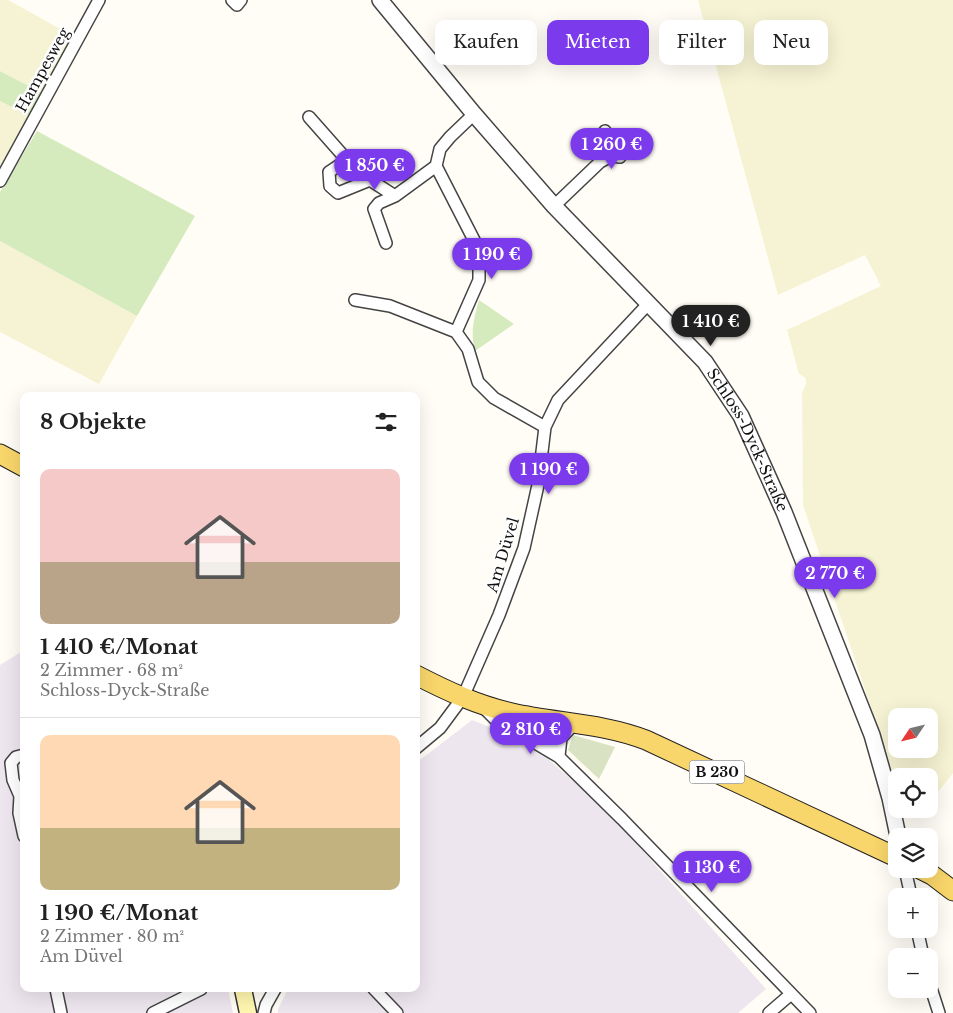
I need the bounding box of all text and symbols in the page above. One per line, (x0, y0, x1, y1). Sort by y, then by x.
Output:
chip: Kaufen (435, 20, 537, 65)
chip: Mieten (547, 20, 649, 65)
chip: Filter (659, 20, 744, 65)
chip: Neu (754, 20, 828, 65)
street label: Hampesweg (11, 23, 74, 115)
pin: 1 260 € (566, 128, 658, 170)
text: 1 260 € (582, 134, 642, 154)
pin: 1 850 € (329, 148, 421, 191)
text: 1 850 € (345, 155, 405, 175)
pin: 1 190 € (446, 238, 538, 280)
text: 1 190 € (463, 244, 521, 264)
pin: 1 410 € (665, 304, 757, 347)
text: 1 410 € (682, 311, 740, 331)
street label: Schloss-Dyck-Straße (703, 365, 793, 514)
icon: filters (372, 408, 400, 436)
text: 8 Objekte (40, 409, 146, 435)
pin: 1 190 € (503, 452, 595, 495)
text: 1 190 € (520, 459, 578, 479)
icon: home (175, 502, 265, 592)
street label: Am Düvel (482, 515, 523, 596)
pin: 2 770 € (789, 556, 881, 599)
text: 2 770 € (805, 563, 865, 583)
text: 1 410 €/Monat (40, 634, 198, 660)
text: 2 Zimmer · 68 m² (40, 660, 183, 680)
text: Schloss-Dyck-Straße (40, 680, 209, 700)
north arrow (888, 708, 938, 758)
map controls (888, 708, 938, 998)
pin: 2 810 € (485, 712, 577, 755)
text: 2 810 € (501, 719, 561, 739)
road number: B 230 (690, 760, 744, 784)
icon: home (175, 767, 265, 857)
button: locate (888, 768, 938, 818)
button: layers (888, 828, 938, 878)
pin: 1 130 € (666, 850, 758, 893)
text: 1 130 € (684, 857, 740, 877)
button: + (888, 888, 938, 938)
text: 1 190 €/Monat (40, 900, 198, 926)
text: 2 Zimmer · 80 m² (40, 926, 184, 946)
text: Am Düvel (40, 946, 123, 966)
button: − (888, 948, 938, 998)

